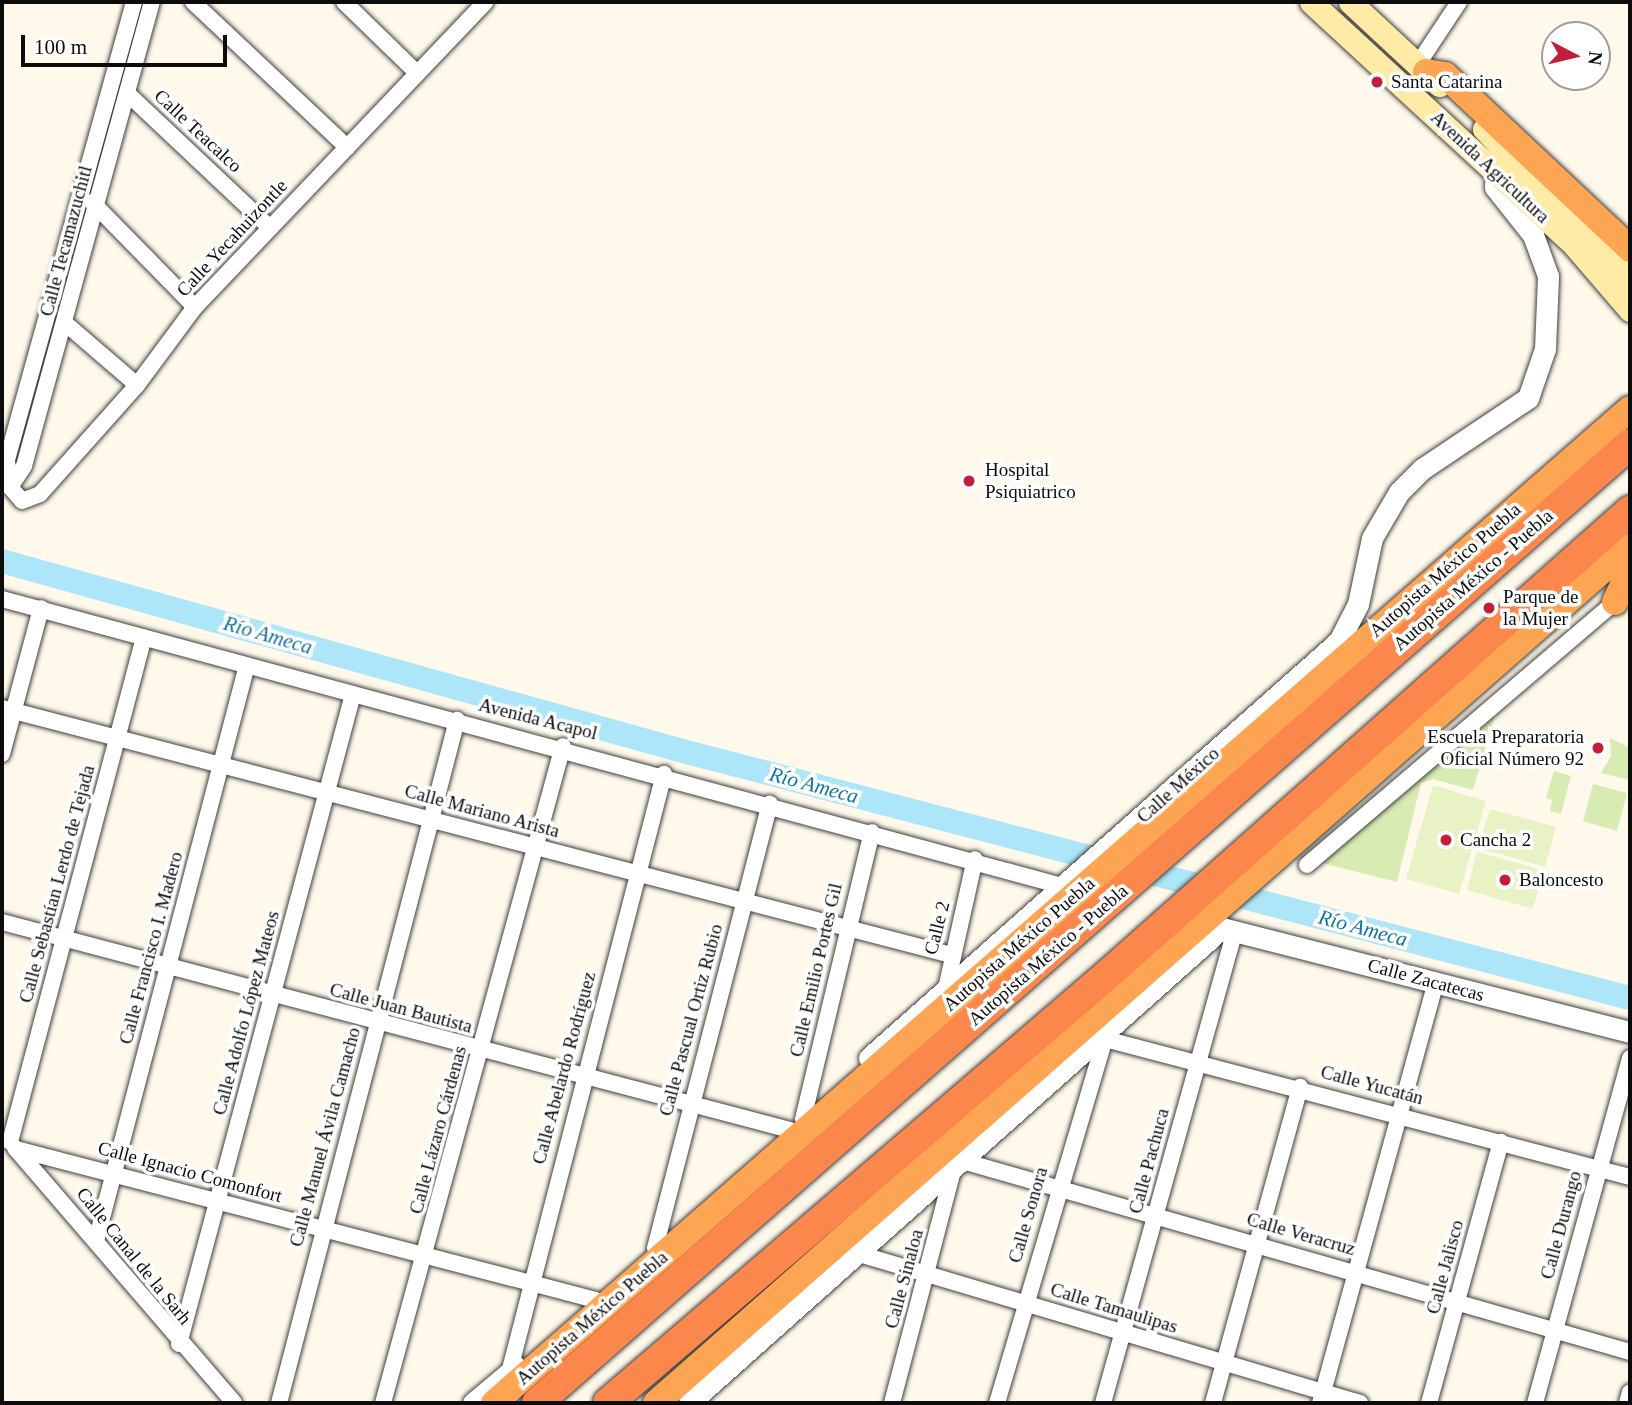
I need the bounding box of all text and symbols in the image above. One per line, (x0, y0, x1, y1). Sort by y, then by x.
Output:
scale bar (24, 21, 231, 65)
north arrow (1541, 21, 1611, 91)
text: 100 m (34, 35, 87, 59)
text: N (1584, 50, 1607, 66)
place label: Santa Catarina (1391, 71, 1502, 93)
marker: Santa Catarina (1369, 74, 1385, 90)
street label: Calle Teacalco (149, 84, 247, 178)
street label: Avenida Agricultura (1425, 106, 1555, 228)
street label: Calle Tecamazuchitl (35, 163, 97, 319)
street label: Calle Yecahuizontle (172, 174, 292, 302)
place label: Hospital Psiquiatrico (985, 459, 1076, 503)
marker: Hospital Psiquiatrico (959, 471, 979, 491)
street label: Autopista México Puebla (1365, 498, 1525, 642)
street label: Autopista México - Puebla (1388, 504, 1558, 656)
place label: Parque de la Mujer (1503, 586, 1578, 630)
marker: Parque de la Mujer (1481, 600, 1497, 616)
water label: Río Ameca (221, 610, 315, 660)
street label: Avenida Acapol (476, 693, 600, 745)
place label: Escuela Preparatoria Oficial Número 92 (1427, 726, 1584, 770)
marker: Escuela Preparatoria Oficial Número 92 (1590, 740, 1606, 756)
street label: Calle México (1132, 742, 1224, 828)
water label: Río Ameca (767, 761, 861, 809)
street label: Calle Sebastían Lerdo de Tejada (14, 762, 100, 1006)
street label: Calle Mariano Arista (402, 779, 562, 843)
place label: Cancha 2 (1460, 829, 1531, 851)
marker: Cancha 2 (1438, 832, 1454, 848)
street label: Calle Francisco I. Madero (114, 849, 188, 1047)
place label: Baloncesto (1519, 869, 1603, 891)
street label: Autopista México Puebla (939, 872, 1099, 1016)
marker: Baloncesto (1497, 872, 1513, 888)
street label: Autopista México - Puebla (963, 879, 1133, 1031)
street label: Calle Emilio Portes Gil (785, 881, 847, 1059)
street label: Calle 2 (919, 899, 955, 957)
water label: Río Ameca (1316, 904, 1410, 952)
street label: Calle Adolfo López Mateos (208, 908, 284, 1118)
street label: Calle Pascual Ortiz Rubio (654, 921, 728, 1119)
street label: Calle Zacatecas (1365, 953, 1487, 1007)
street label: Calle Abelardo Rodríguez (527, 969, 601, 1167)
street label: Calle Juan Bautista (327, 978, 475, 1038)
street label: Calle Manuel Ávila Camacho (285, 1025, 365, 1249)
street label: Calle Lázaro Cárdenas (405, 1043, 471, 1217)
street label: Calle Yucatán (1318, 1060, 1426, 1110)
street label: Calle Pachuca (1124, 1106, 1174, 1216)
street label: Calle Ignacio Comonfort (95, 1136, 285, 1208)
street label: Calle Sonora (1003, 1164, 1053, 1266)
street label: Calle Durango (1536, 1168, 1586, 1282)
street label: Calle Canal de la Sarh (72, 1183, 196, 1329)
street label: Calle Veracruz (1244, 1208, 1358, 1260)
street label: Calle Jalisco (1421, 1217, 1469, 1317)
street label: Calle Sinaloa (880, 1227, 928, 1331)
street label: Autopista México Puebla (512, 1246, 672, 1390)
street label: Calle Tamaulipas (1047, 1278, 1181, 1338)

